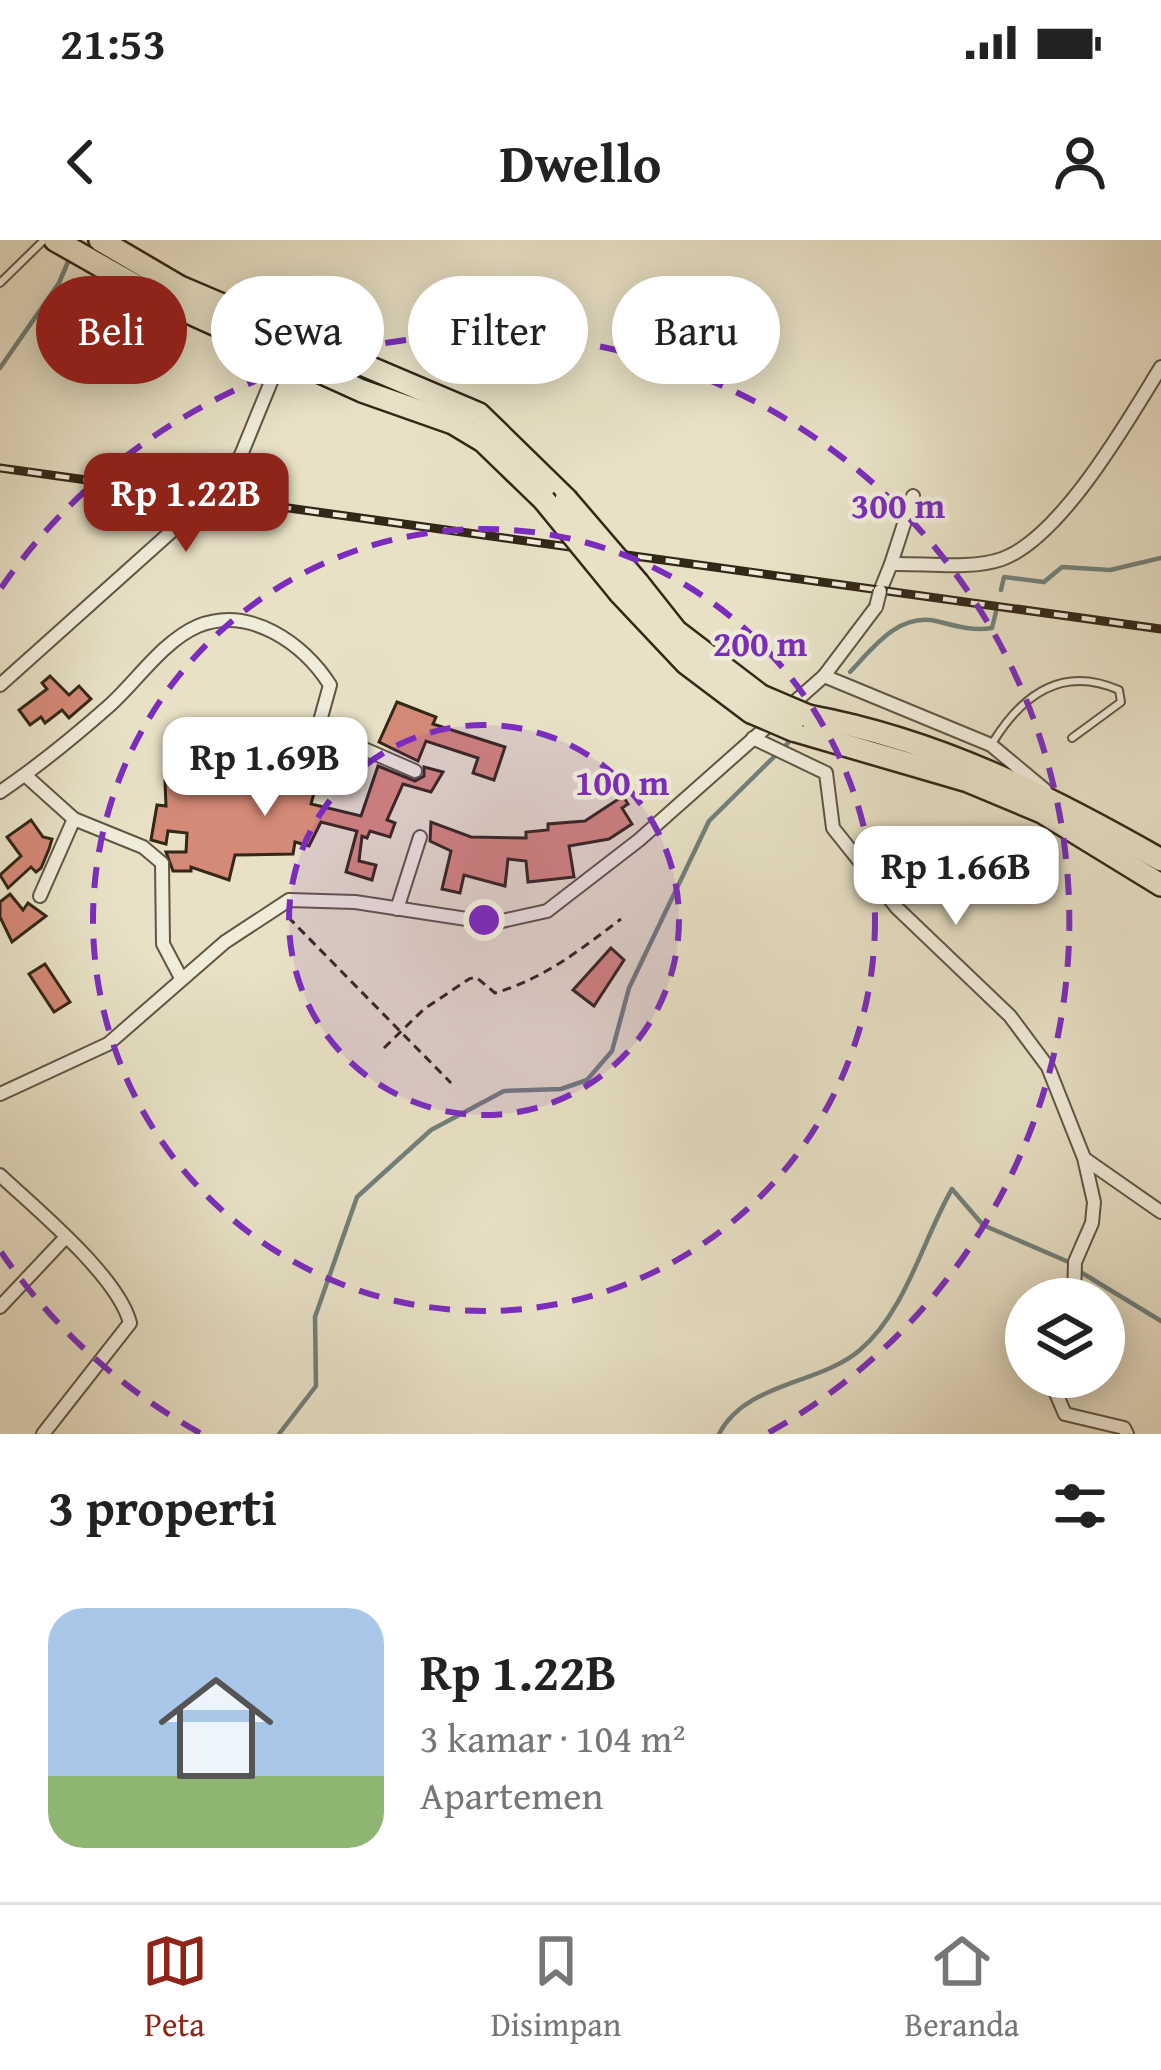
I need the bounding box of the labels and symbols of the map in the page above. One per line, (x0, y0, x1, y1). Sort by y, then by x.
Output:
pin: Rp 1.22B (62, 453, 310, 555)
text: 300 m (851, 478, 946, 531)
text: 200 m (713, 616, 808, 669)
pin: Rp 1.69B (141, 717, 389, 819)
text: 100 m (575, 755, 670, 808)
pin: Rp 1.66B (832, 826, 1080, 928)
centre of rings (463, 899, 505, 941)

